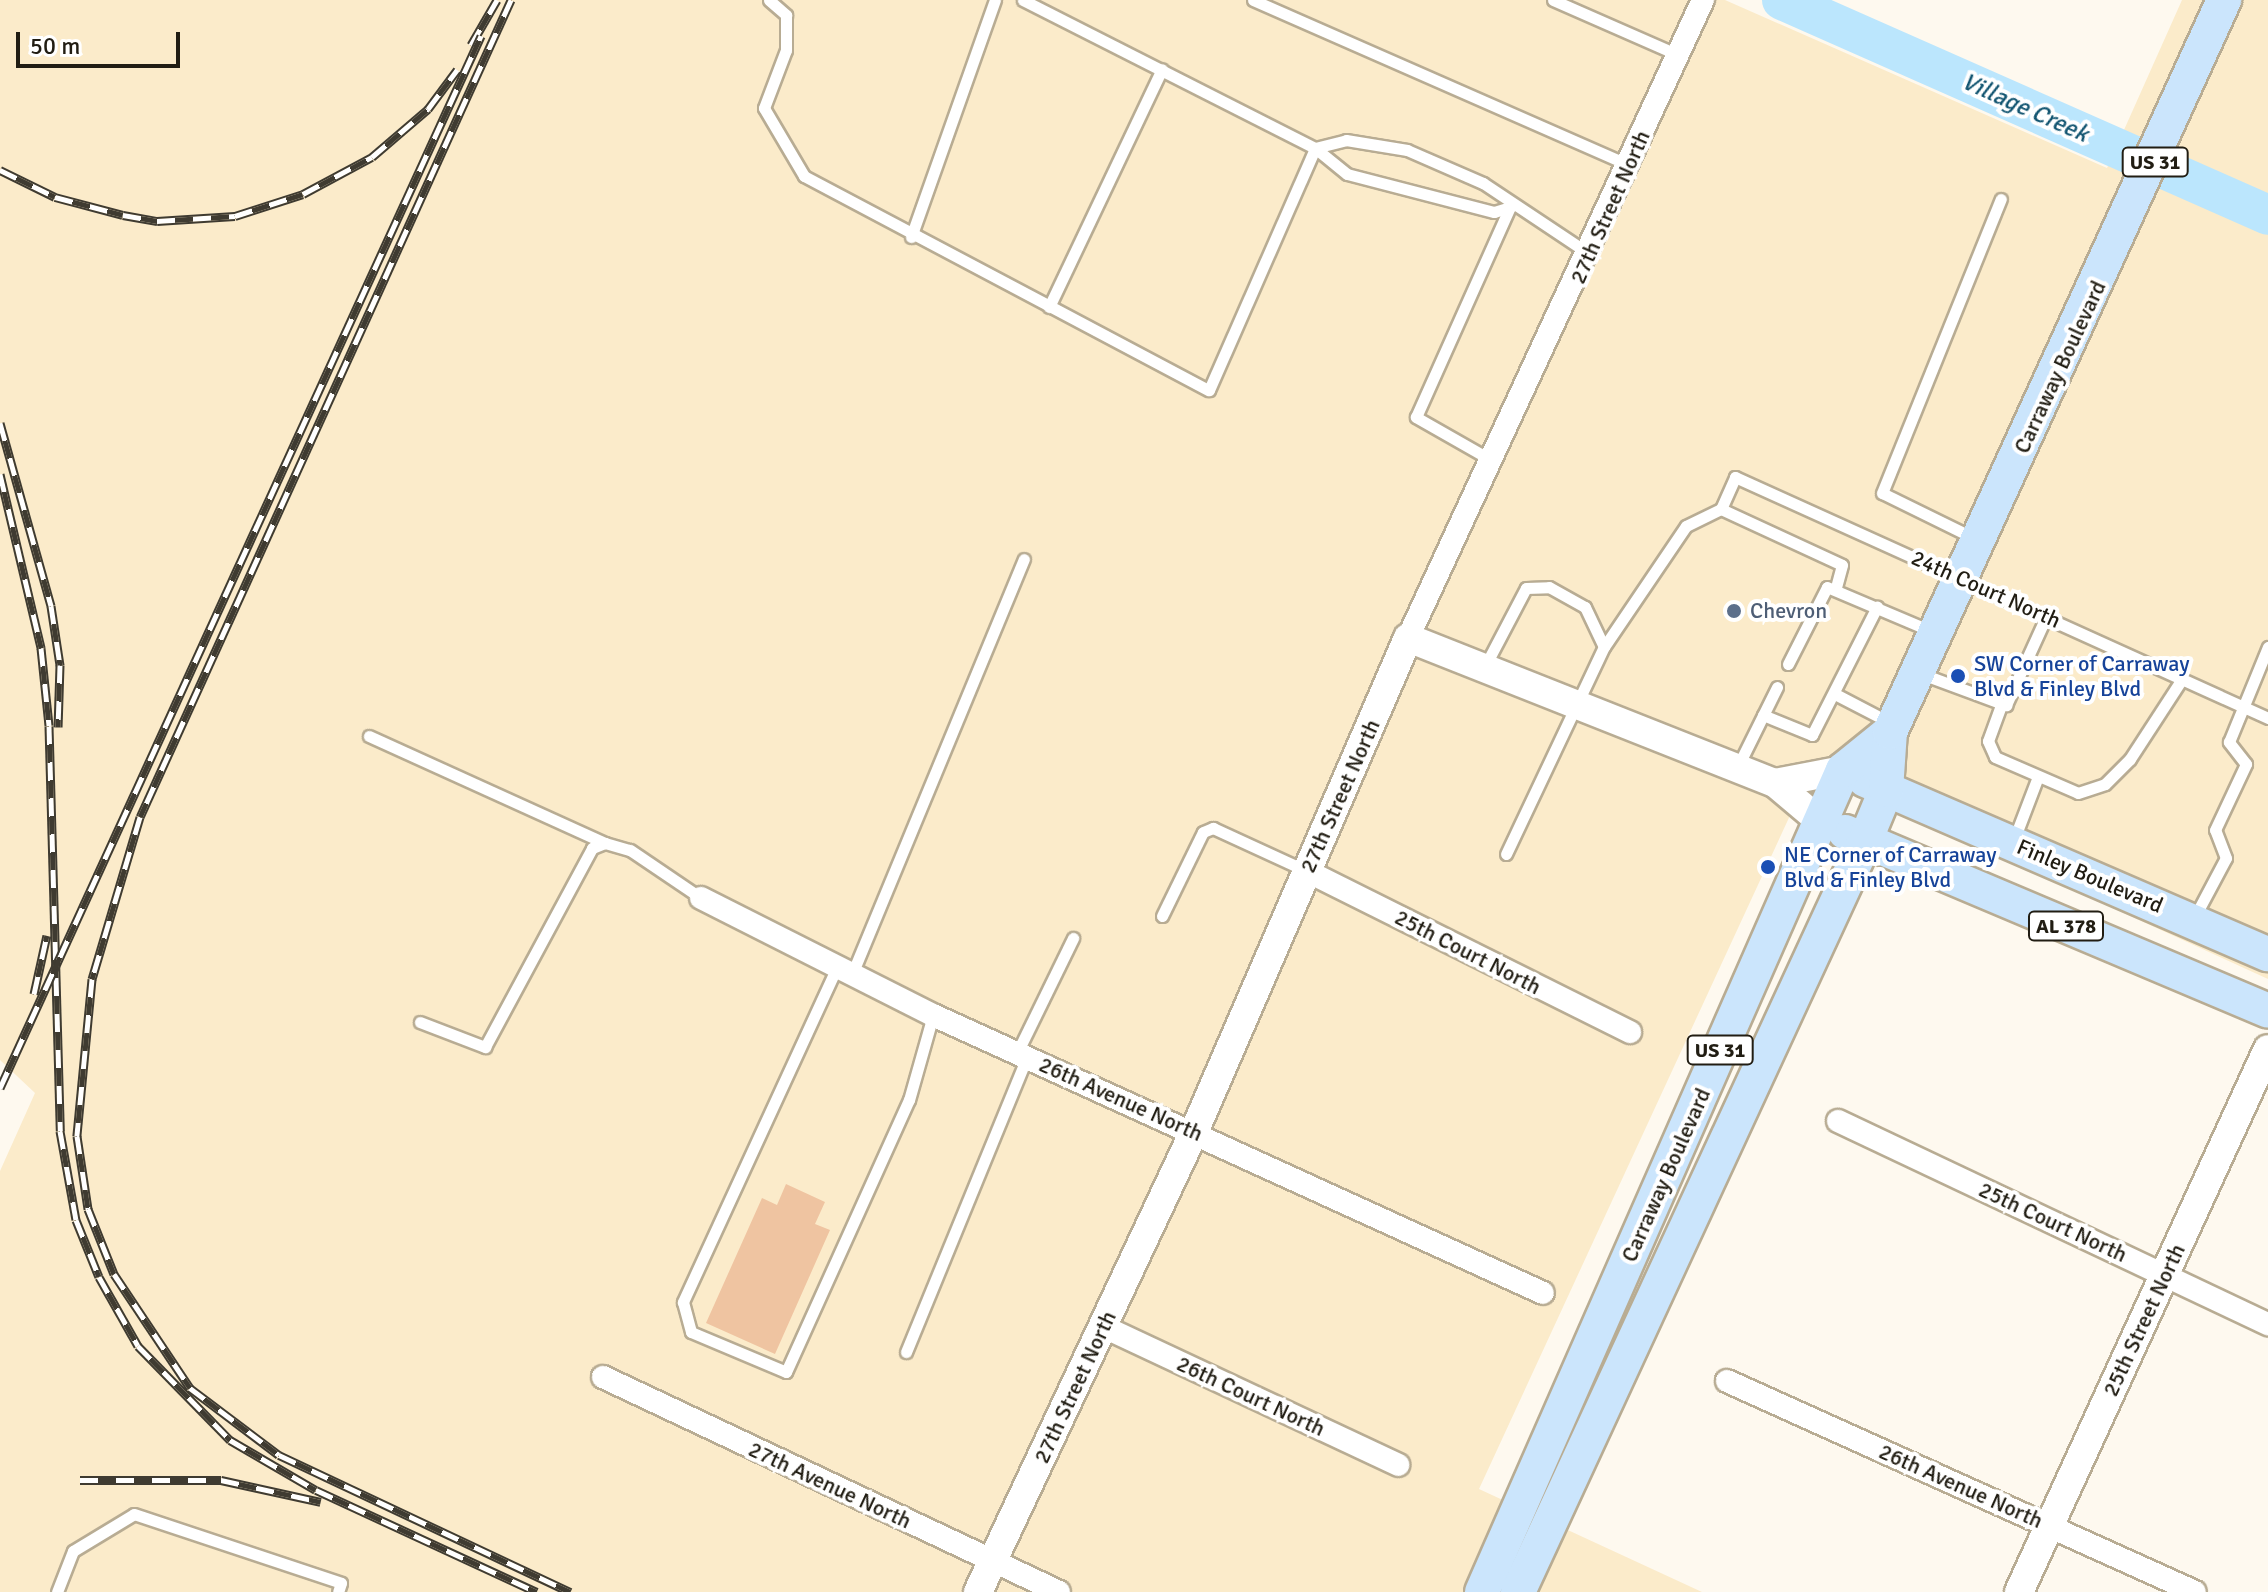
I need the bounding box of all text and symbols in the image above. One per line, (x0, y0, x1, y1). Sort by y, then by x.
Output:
scale bar (20, 16, 184, 66)
text: 50 m (30, 31, 80, 61)
water label: Village Creek (1957, 67, 2093, 149)
street label: 27th Street North (1564, 126, 1656, 288)
road number: US 31 (2121, 146, 2189, 178)
street label: Carraway Boulevard (2008, 277, 2112, 457)
street label: 24th Court North (1907, 544, 2065, 634)
place label: Chevron (1750, 598, 1827, 624)
marker: Chevron (1725, 602, 1743, 620)
place label: SW Corner of Carraway Blvd & Finley Blvd (1974, 650, 2189, 702)
marker: SW Corner of Carraway Blvd & Finley Blvd (1949, 667, 1967, 685)
street label: 27th Street North (1294, 715, 1386, 877)
street label: Finley Boulevard (2013, 833, 2167, 919)
place label: NE Corner of Carraway Blvd & Finley Blvd (1784, 841, 1996, 892)
marker: NE Corner of Carraway Blvd & Finley Blvd (1759, 858, 1777, 876)
street label: 25th Court North (1390, 904, 1546, 1000)
road number: AL 378 (2026, 910, 2106, 942)
road number: US 31 (1686, 1034, 1754, 1066)
street label: 26th Avenue North (1035, 1051, 1207, 1147)
street label: Carraway Boulevard (1616, 1084, 1716, 1266)
street label: 25th Court North (1975, 1176, 2131, 1268)
street label: 25th Street North (2097, 1240, 2191, 1400)
street label: 27th Street North (1028, 1307, 1122, 1467)
street label: 26th Court North (1173, 1350, 1329, 1442)
street label: 27th Avenue North (744, 1436, 916, 1534)
street label: 26th Avenue North (1875, 1438, 2047, 1534)

